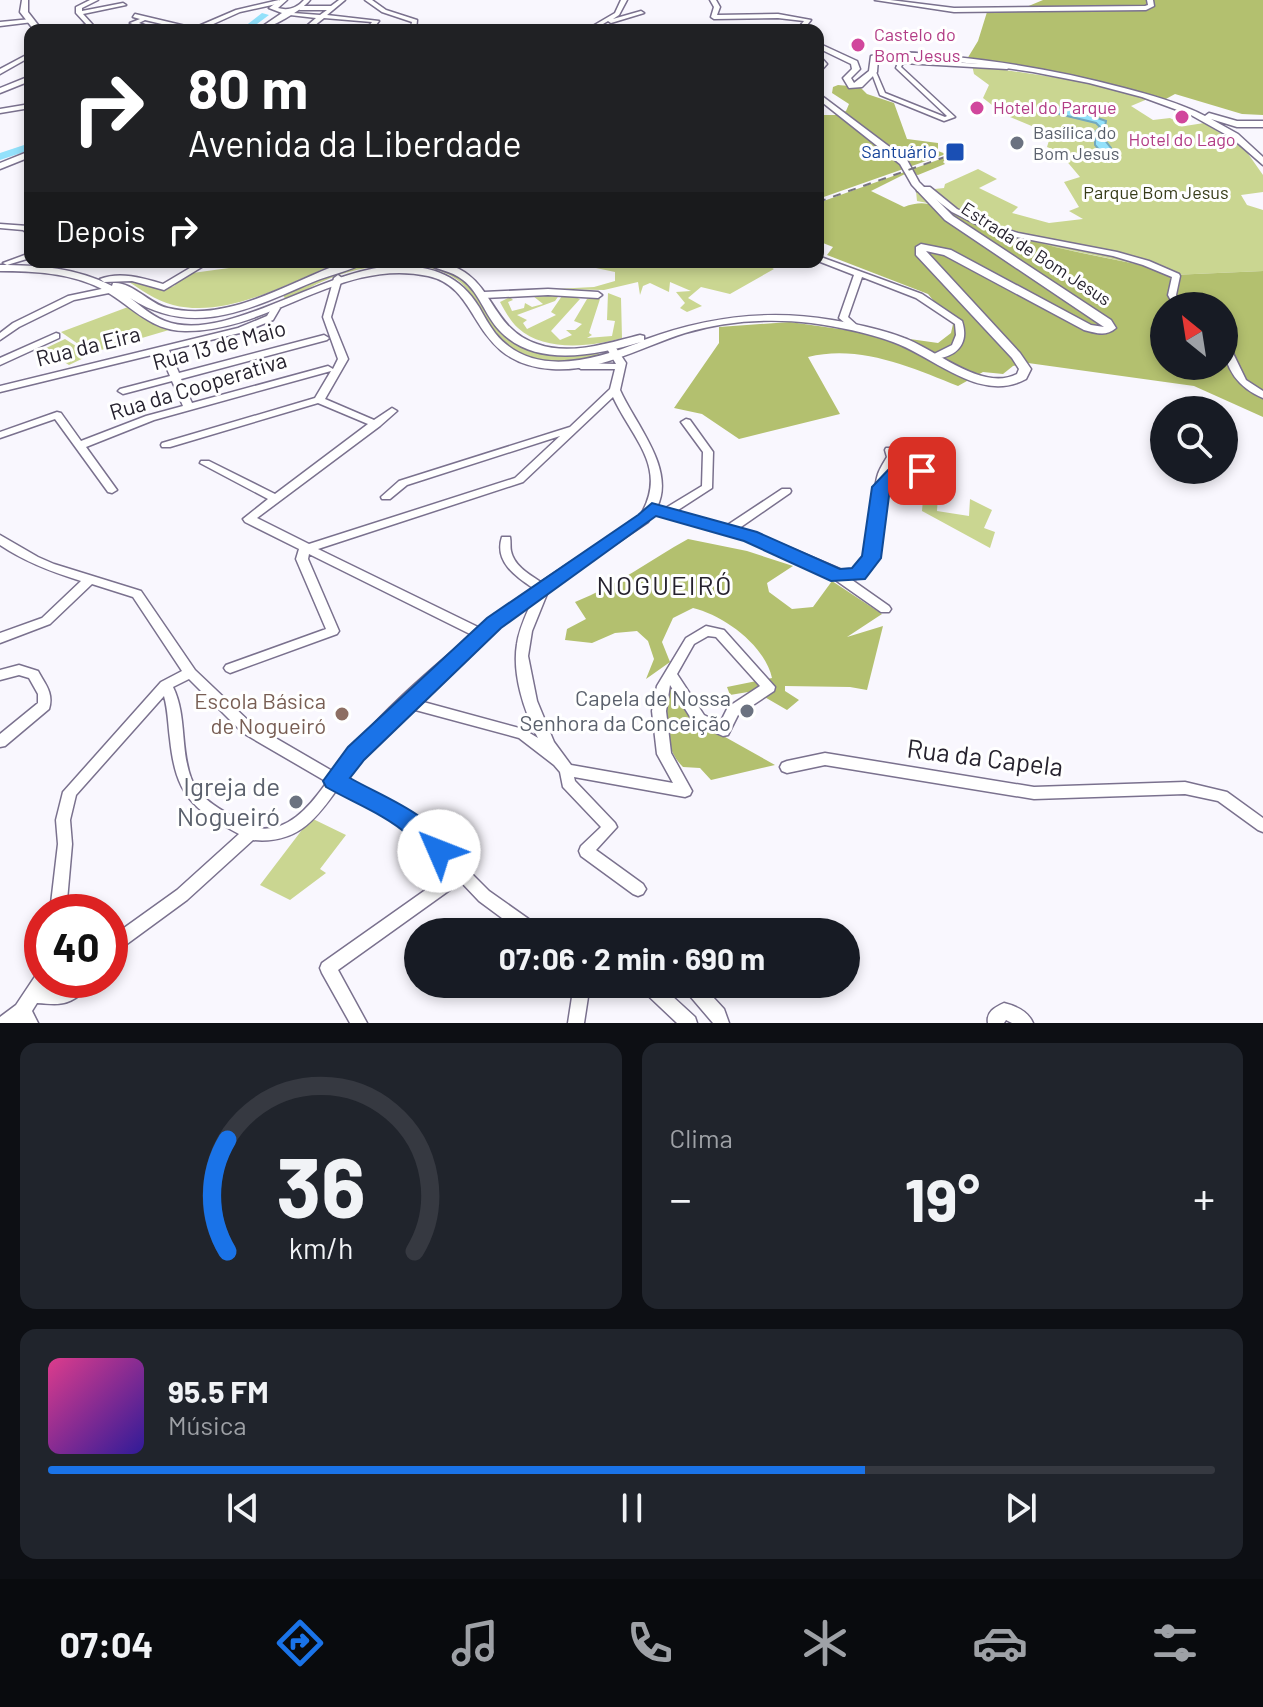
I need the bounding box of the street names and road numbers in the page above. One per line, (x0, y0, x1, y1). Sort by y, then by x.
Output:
street label: Estrada de Bom Jesus (958, 197, 1115, 310)
street label: Rua 13 de Maio (149, 314, 288, 374)
street label: Rua da Eira (33, 320, 143, 371)
street label: Rua da Cooperativa (106, 346, 289, 424)
street label: Rua da Capela (905, 732, 1065, 781)

